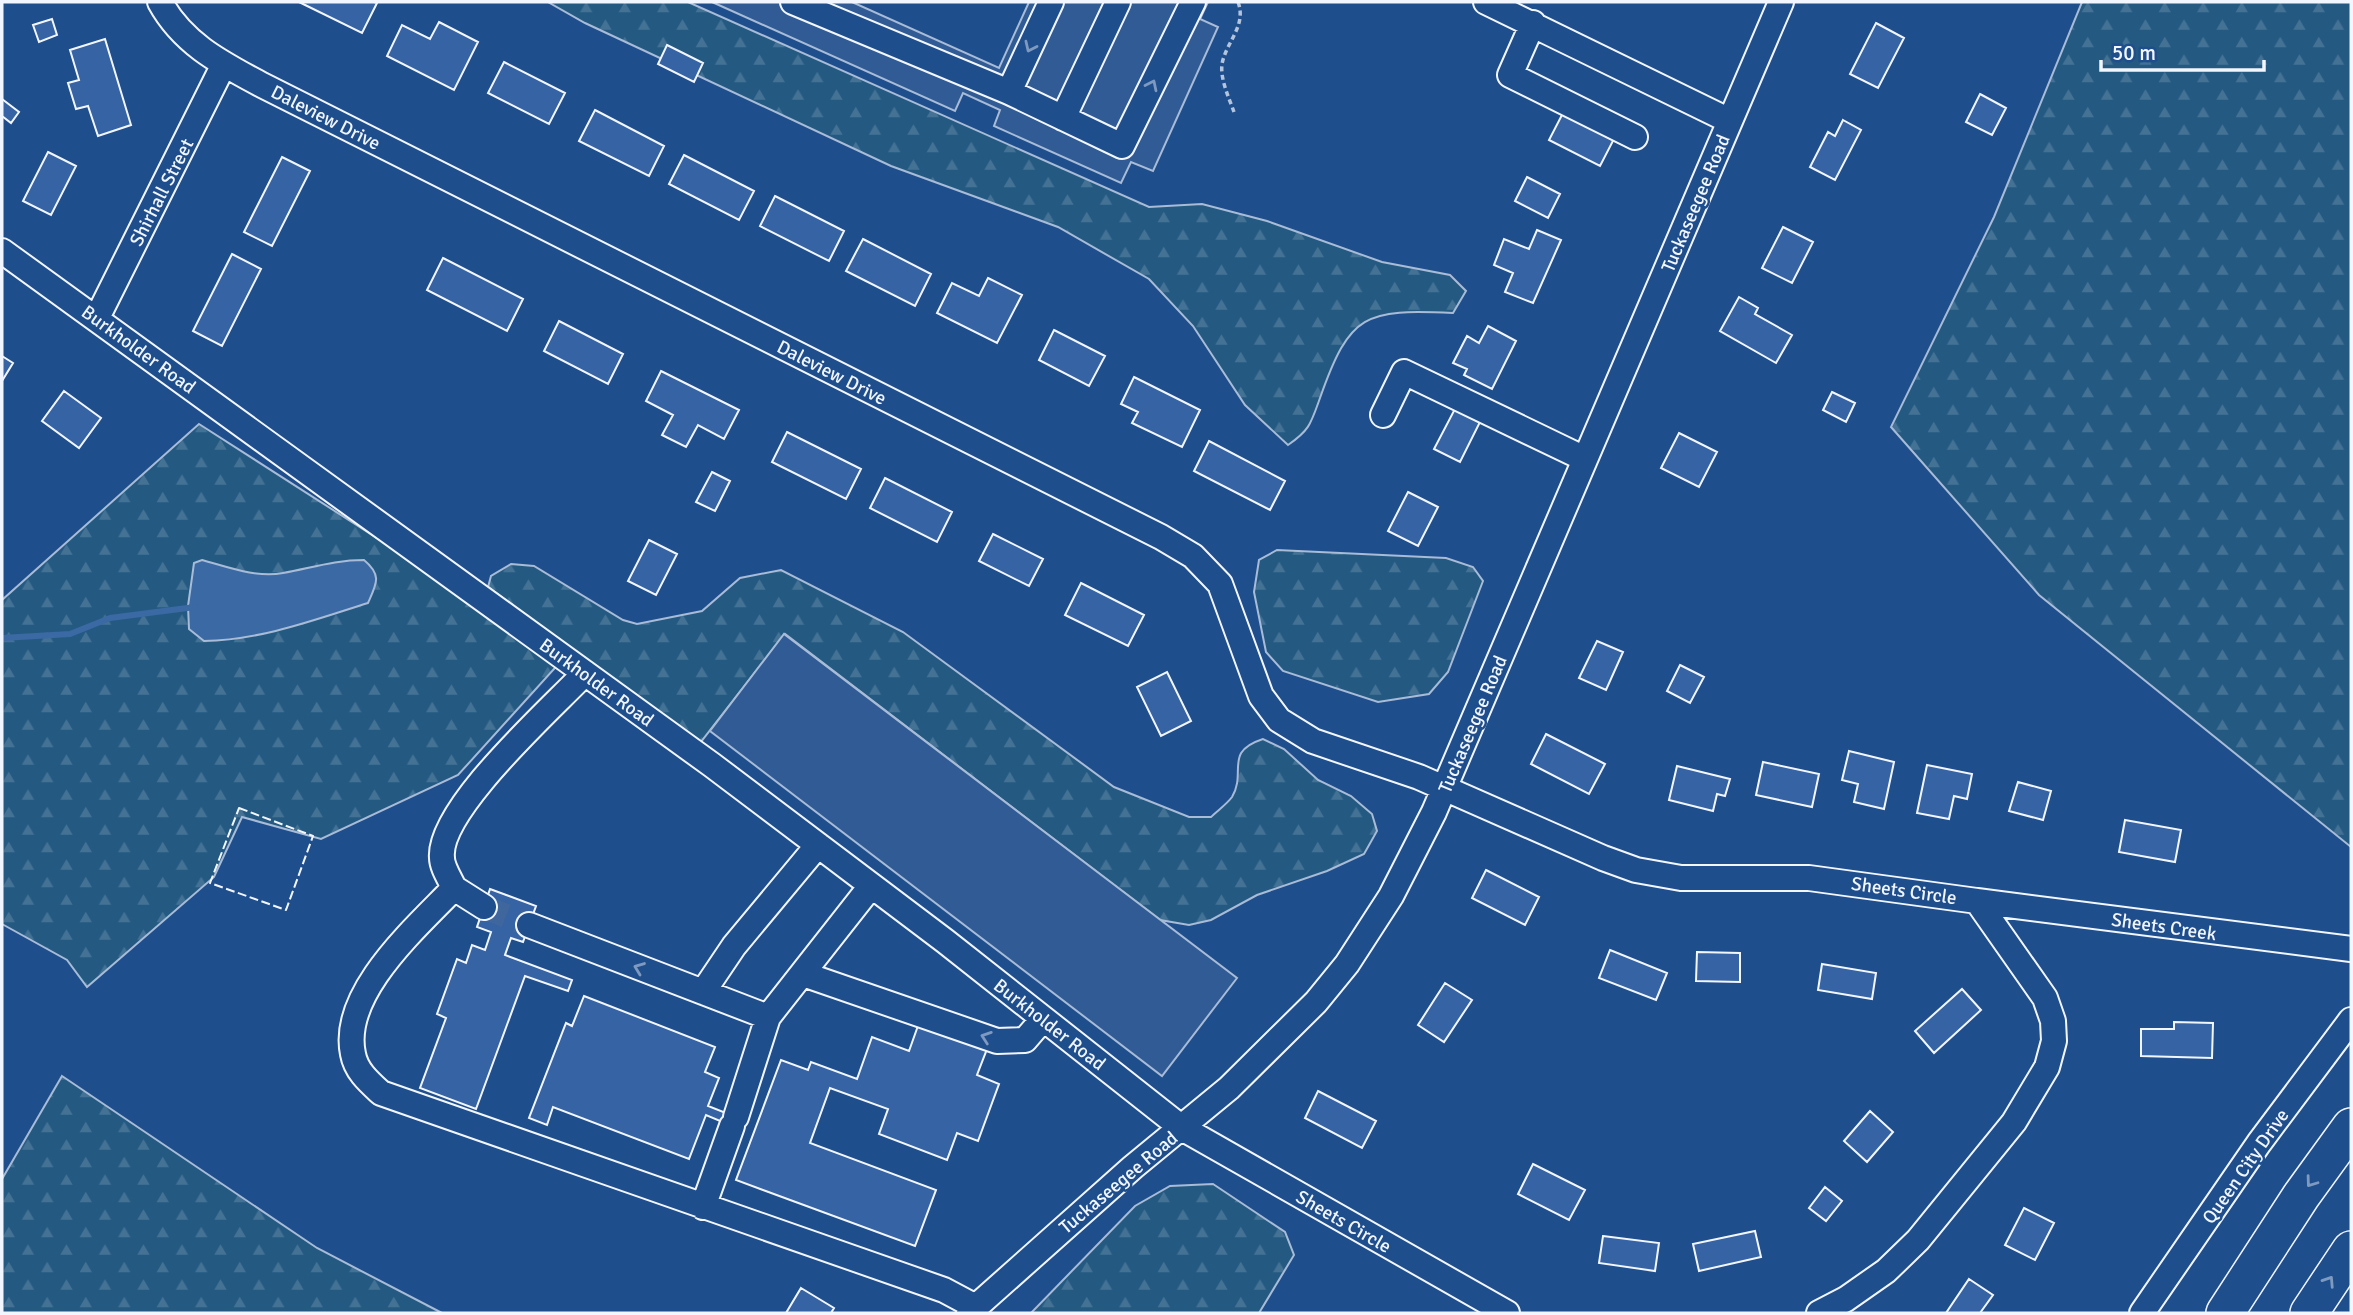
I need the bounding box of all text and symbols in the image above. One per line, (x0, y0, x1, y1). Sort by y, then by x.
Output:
scale bar (2101, 28, 2264, 72)
one-way arrow (1024, 40, 1038, 52)
text: 50 m (2112, 40, 2156, 66)
street label: Daleview Drive (267, 80, 384, 156)
one-way arrow (1144, 80, 1158, 92)
street label: Tuckaseegee Road (1656, 131, 1736, 276)
street label: Shirhall Street (124, 134, 199, 250)
street label: Burkholder Road (77, 300, 200, 399)
street label: Daleview Drive (773, 335, 890, 411)
street label: Burkholder Road (535, 633, 658, 732)
street label: Tuckaseegee Road (1433, 652, 1513, 797)
street label: Sheets Circle (1850, 872, 1958, 910)
street label: Sheets Creek (2110, 908, 2218, 946)
one-way arrow (633, 962, 645, 976)
street label: Burkholder Road (989, 974, 1110, 1076)
one-way arrow (980, 1031, 992, 1045)
street label: Queen City Drive (2197, 1104, 2294, 1229)
street label: Tuckaseegee Road (1054, 1126, 1183, 1239)
one-way arrow (2307, 1174, 2319, 1187)
street label: Sheets Circle (1292, 1185, 1395, 1259)
one-way arrow (2321, 1276, 2334, 1289)

